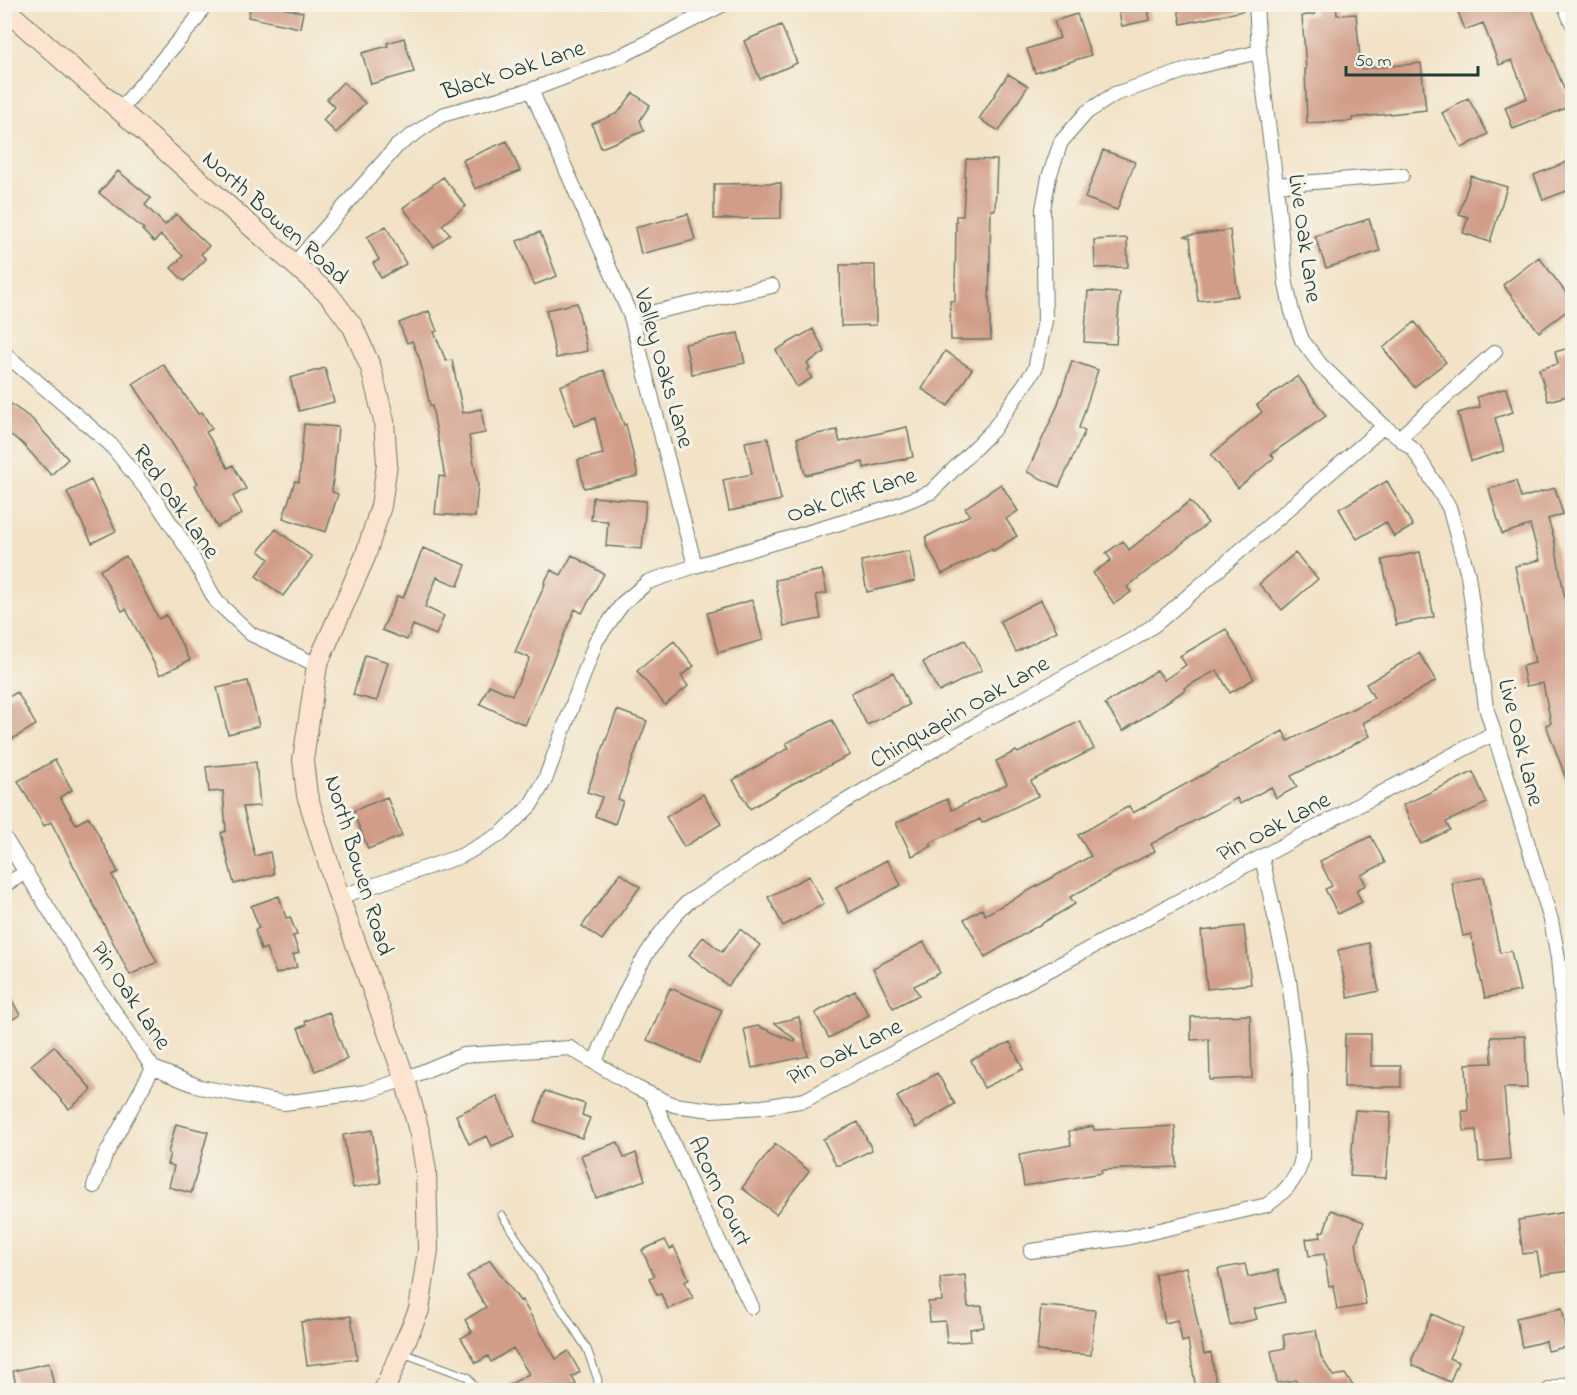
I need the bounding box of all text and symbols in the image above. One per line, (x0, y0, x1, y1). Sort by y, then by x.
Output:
street label: Black Oak Lane (437, 32, 590, 111)
scale bar (1346, 39, 1478, 77)
text: 50 m (1355, 49, 1392, 75)
street label: North Bowen Road (193, 143, 356, 295)
street label: Live Oak Lane (1277, 172, 1330, 305)
street label: Valley Oaks Lane (622, 284, 702, 453)
street label: Red Oak Lane (122, 438, 228, 567)
street label: Oak Cliff Lane (782, 459, 921, 534)
street label: Chinquapin Oak Lane (864, 647, 1057, 779)
street label: Live Oak Lane (1487, 675, 1552, 810)
street label: North Bowen Road (314, 771, 402, 961)
street label: Pin Oak Lane (1211, 783, 1337, 873)
street label: Pin Oak Lane (81, 935, 179, 1058)
street label: Pin Oak Lane (782, 1010, 909, 1096)
street label: Acorn Court (678, 1131, 760, 1253)

